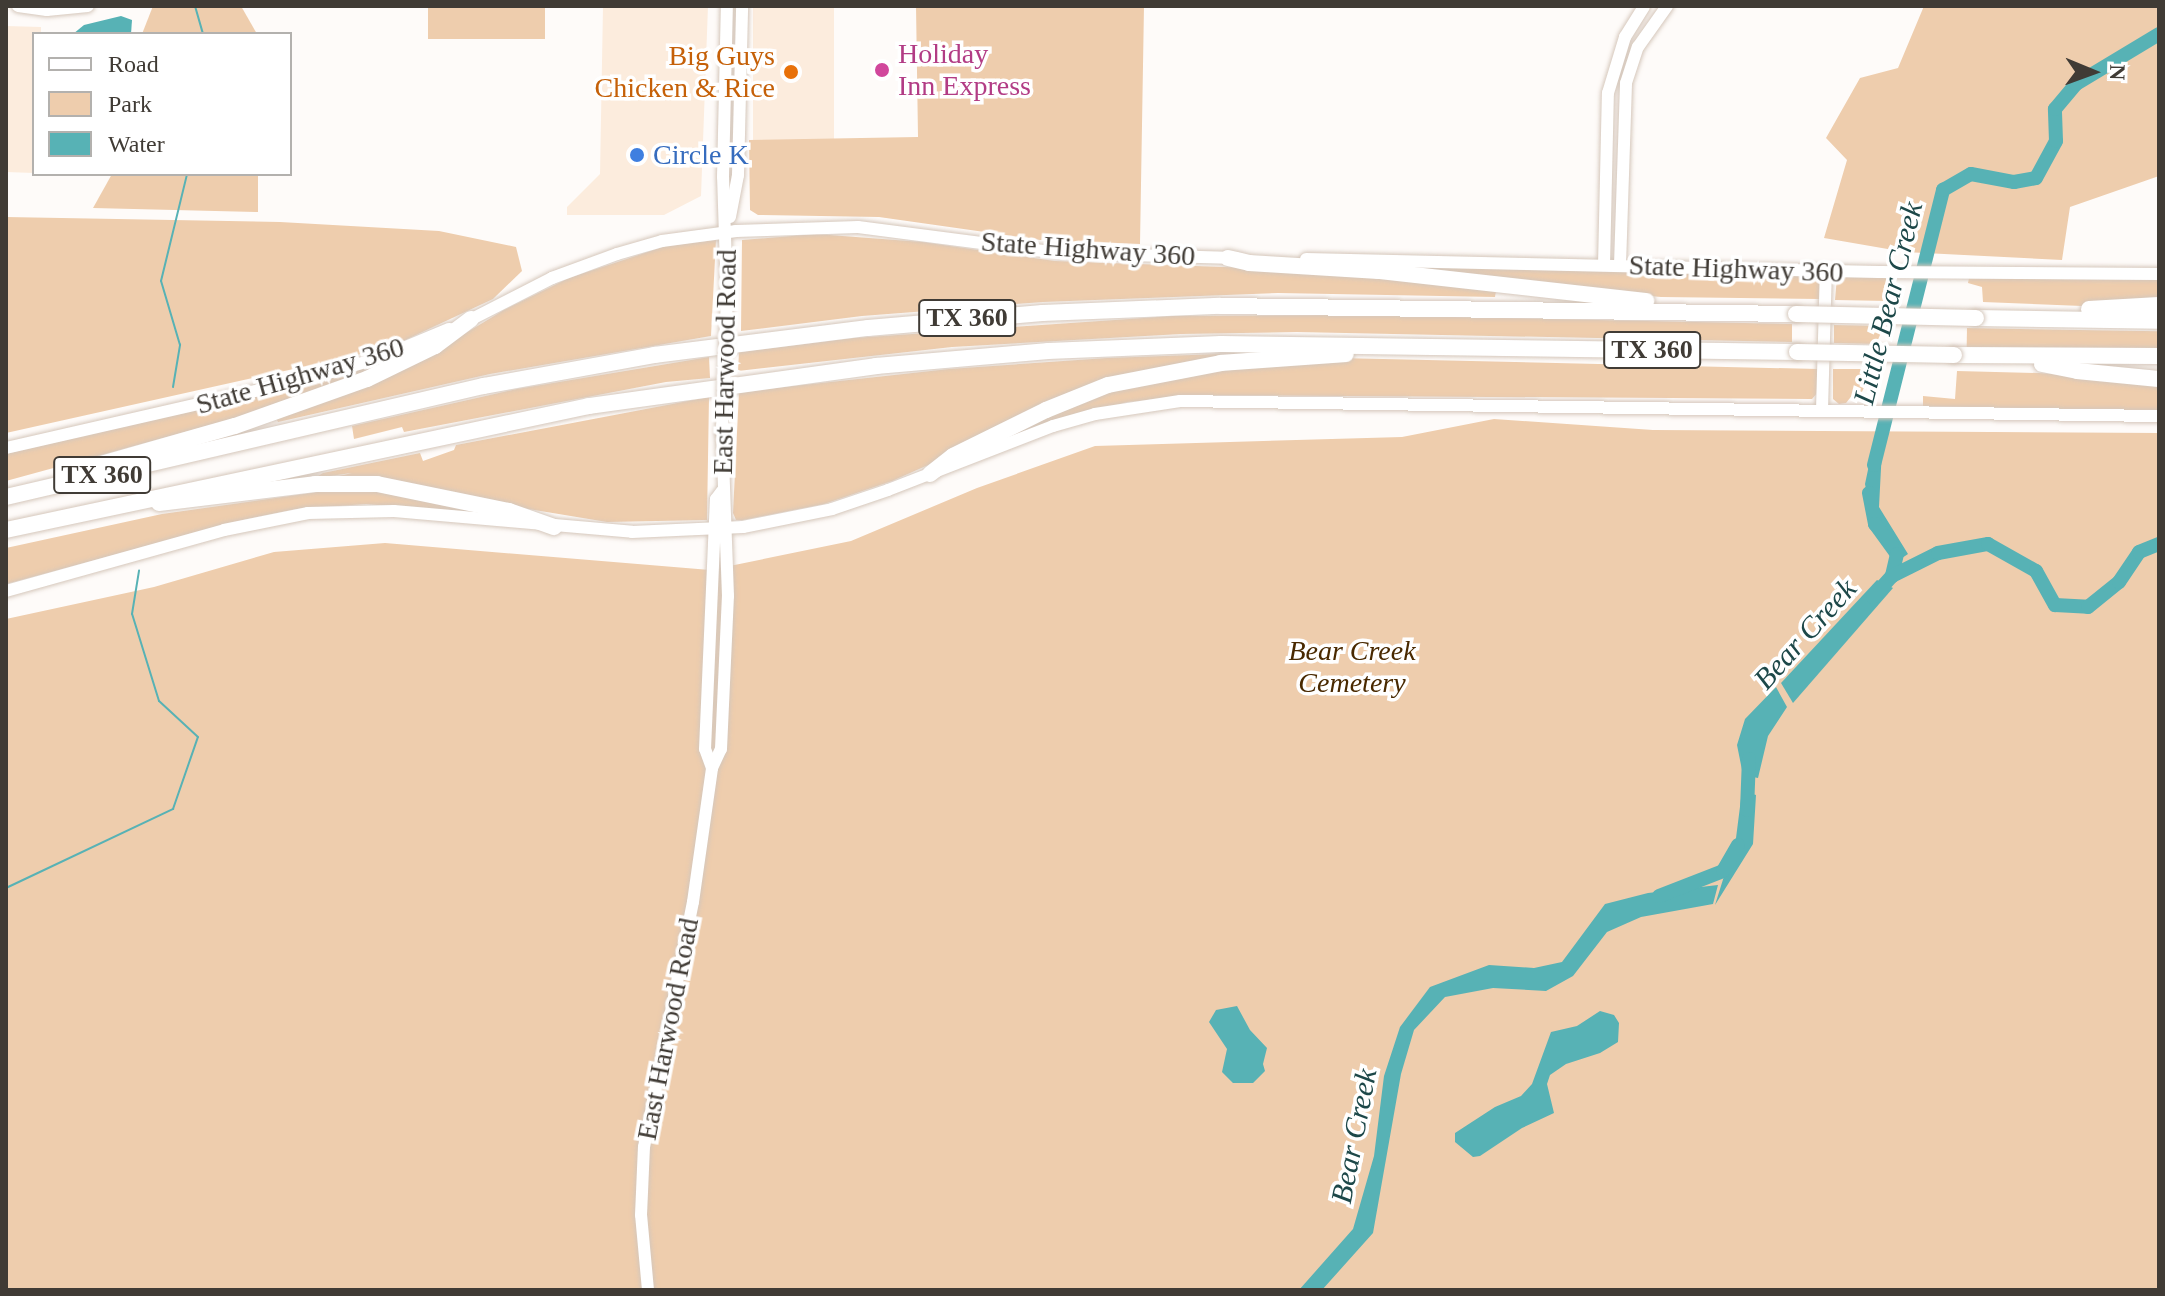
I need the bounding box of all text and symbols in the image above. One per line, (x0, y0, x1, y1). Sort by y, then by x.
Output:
legend (32, 32, 292, 176)
north arrow (2053, 32, 2133, 112)
place label: Holiday Inn Express (898, 37, 1031, 103)
place label: Big Guys Chicken & Rice (595, 39, 775, 105)
text: Road (108, 51, 159, 77)
marker: Holiday Inn Express (873, 61, 891, 79)
marker: Big Guys Chicken & Rice (782, 63, 800, 81)
text: N (2105, 64, 2130, 81)
text: Park (108, 91, 152, 117)
text: Water (108, 131, 165, 157)
place label: Circle K (653, 138, 749, 172)
marker: Circle K (628, 146, 646, 164)
water label: Little Bear Creek (1845, 198, 1931, 408)
street label: State Highway 360 (980, 225, 1196, 273)
street label: State Highway 360 (1628, 248, 1844, 290)
street label: East Harwood Road (706, 249, 744, 475)
road number: TX 360 (917, 296, 1017, 340)
road number: TX 360 (1602, 328, 1702, 372)
street label: State Highway 360 (192, 330, 408, 422)
road number: TX 360 (52, 453, 152, 497)
water label: Bear Creek (1746, 571, 1864, 697)
park label: Bear Creek Cemetery (1288, 634, 1416, 700)
street label: East Harwood Road (630, 915, 706, 1143)
water label: Bear Creek (1323, 1066, 1385, 1206)

